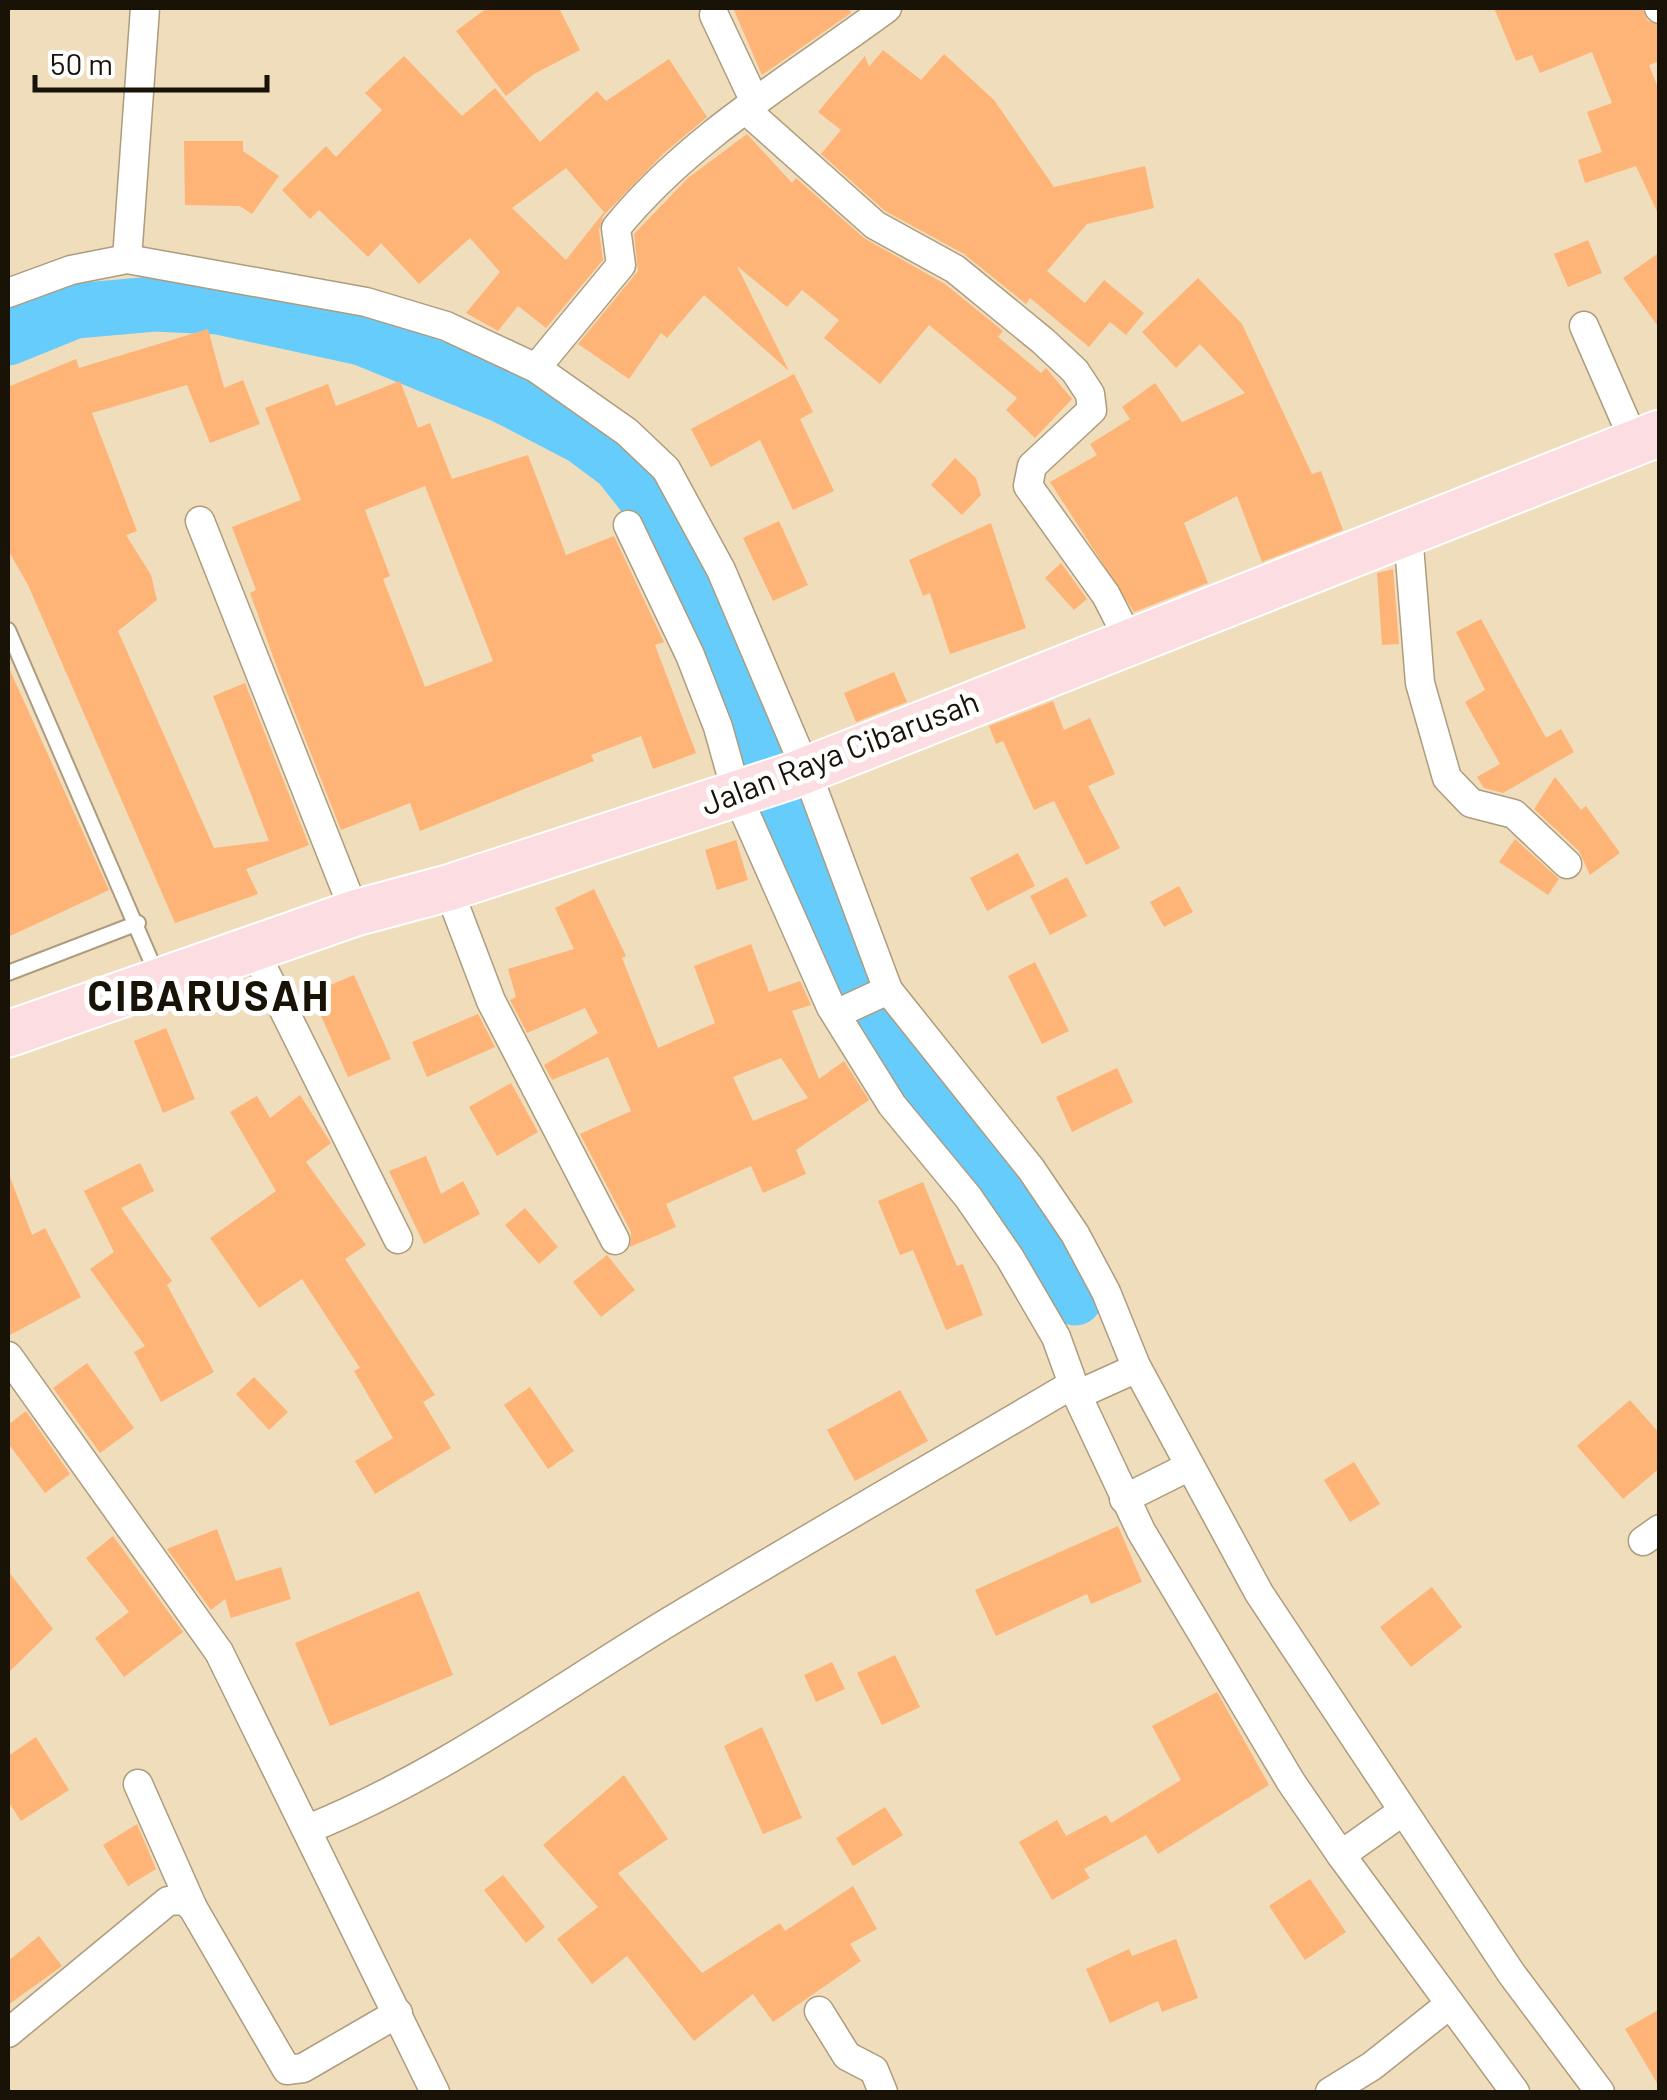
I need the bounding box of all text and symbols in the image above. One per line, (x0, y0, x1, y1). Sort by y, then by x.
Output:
scale bar (35, 30, 268, 92)
text: 50 m (50, 45, 113, 81)
street label: Jalan Raya Cibarusah (695, 681, 983, 822)
district label: CIBARUSAH (87, 969, 331, 1019)

